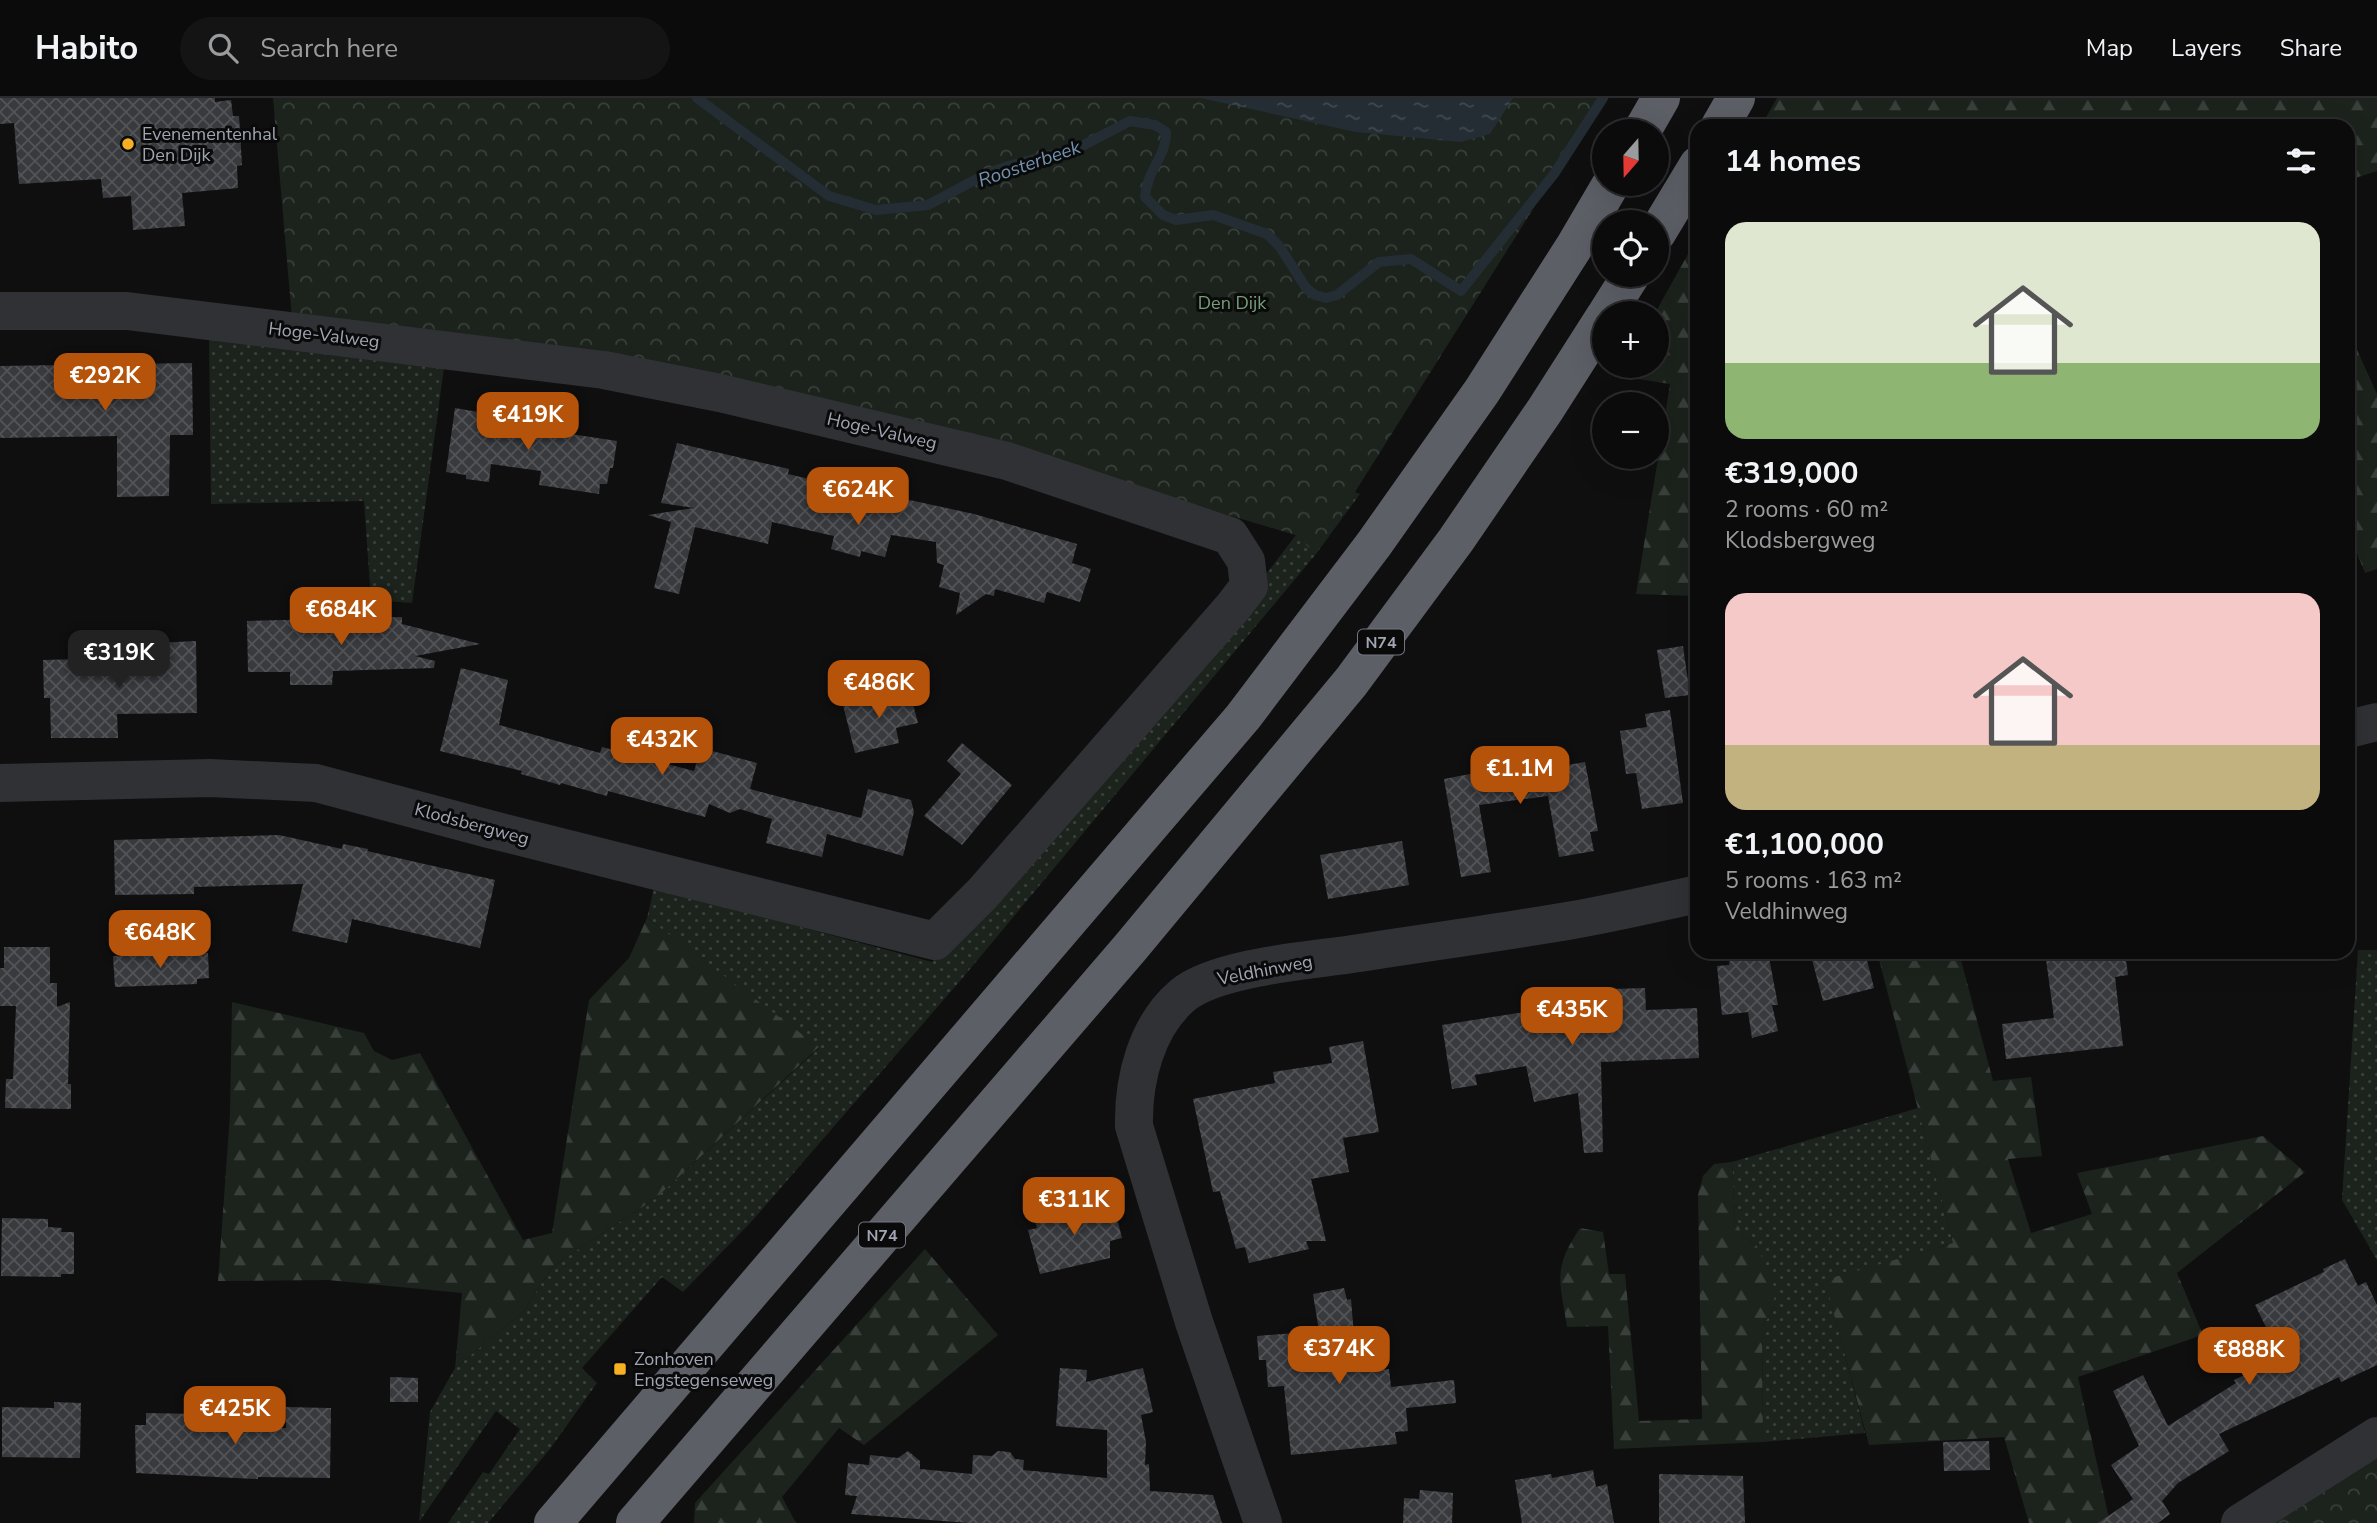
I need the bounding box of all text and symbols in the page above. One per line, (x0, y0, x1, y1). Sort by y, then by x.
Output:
search box (180, 17, 670, 80)
text: Habito (35, 26, 138, 71)
icon: search (204, 29, 242, 67)
text: Search here (260, 31, 398, 66)
text: Map (2086, 32, 2133, 64)
text: Layers (2171, 32, 2242, 64)
text: Share (2280, 32, 2342, 64)
north arrow (1592, 119, 1670, 196)
map controls (1592, 119, 1669, 469)
place label: Evenementenhal Den Dijk (142, 122, 278, 167)
water label: Roosterbeek (975, 134, 1085, 194)
marker: Evenementenhal Den Dijk (120, 136, 136, 152)
text: 14 homes (1725, 141, 1861, 182)
icon: filters (2282, 142, 2320, 180)
button: locate (1592, 210, 1669, 287)
icon: home (1960, 267, 2086, 393)
park label: Den Dijk (1198, 291, 1267, 315)
button: + (1592, 301, 1669, 378)
street label: Hoge-Valweg (267, 316, 381, 354)
pin: €292K (56, 354, 154, 413)
text: €292K (70, 360, 140, 391)
pin: €419K (479, 392, 577, 452)
button: − (1592, 392, 1669, 469)
text: €419K (493, 399, 563, 430)
street label: Hoge-Valweg (825, 407, 939, 455)
text: €319,000 (1725, 453, 1858, 494)
pin: €624K (809, 468, 907, 527)
text: €624K (823, 474, 893, 505)
text: 2 rooms · 60 m² (1725, 494, 1888, 525)
text: Klodsbergweg (1725, 525, 1875, 556)
pin: €684K (292, 588, 390, 647)
text: €684K (306, 594, 376, 625)
road number: N74 (1358, 629, 1404, 654)
pin: €319K (70, 630, 168, 690)
text: €319K (84, 637, 154, 668)
icon: home (1960, 638, 2086, 764)
pin: €486K (830, 660, 928, 720)
text: €486K (844, 667, 914, 698)
pin: €432K (613, 718, 711, 777)
text: €432K (627, 724, 697, 755)
pin: €1.1M (1471, 746, 1569, 806)
text: €1.1M (1486, 753, 1554, 784)
street label: Klodsbergweg (412, 797, 532, 851)
text: €1,100,000 (1725, 824, 1884, 865)
text: 5 rooms · 163 m² (1725, 865, 1902, 896)
text: Veldhinweg (1725, 896, 1848, 927)
pin: €648K (111, 910, 209, 970)
text: €648K (125, 917, 195, 948)
street label: Veldhinweg (1214, 949, 1315, 991)
pin: €435K (1523, 988, 1621, 1047)
text: €435K (1537, 994, 1607, 1025)
pin: €311K (1025, 1178, 1123, 1237)
text: €311K (1039, 1184, 1109, 1215)
road number: N74 (859, 1222, 905, 1247)
pin: €374K (1290, 1326, 1388, 1386)
pin: €888K (2200, 1328, 2298, 1387)
text: €374K (1304, 1333, 1374, 1364)
text: €888K (2214, 1334, 2284, 1365)
place label: Zonhoven Engstegenseweg (634, 1347, 773, 1392)
marker: Zonhoven Engstegenseweg (612, 1361, 628, 1377)
pin: €425K (186, 1386, 284, 1446)
text: €425K (200, 1393, 270, 1424)

